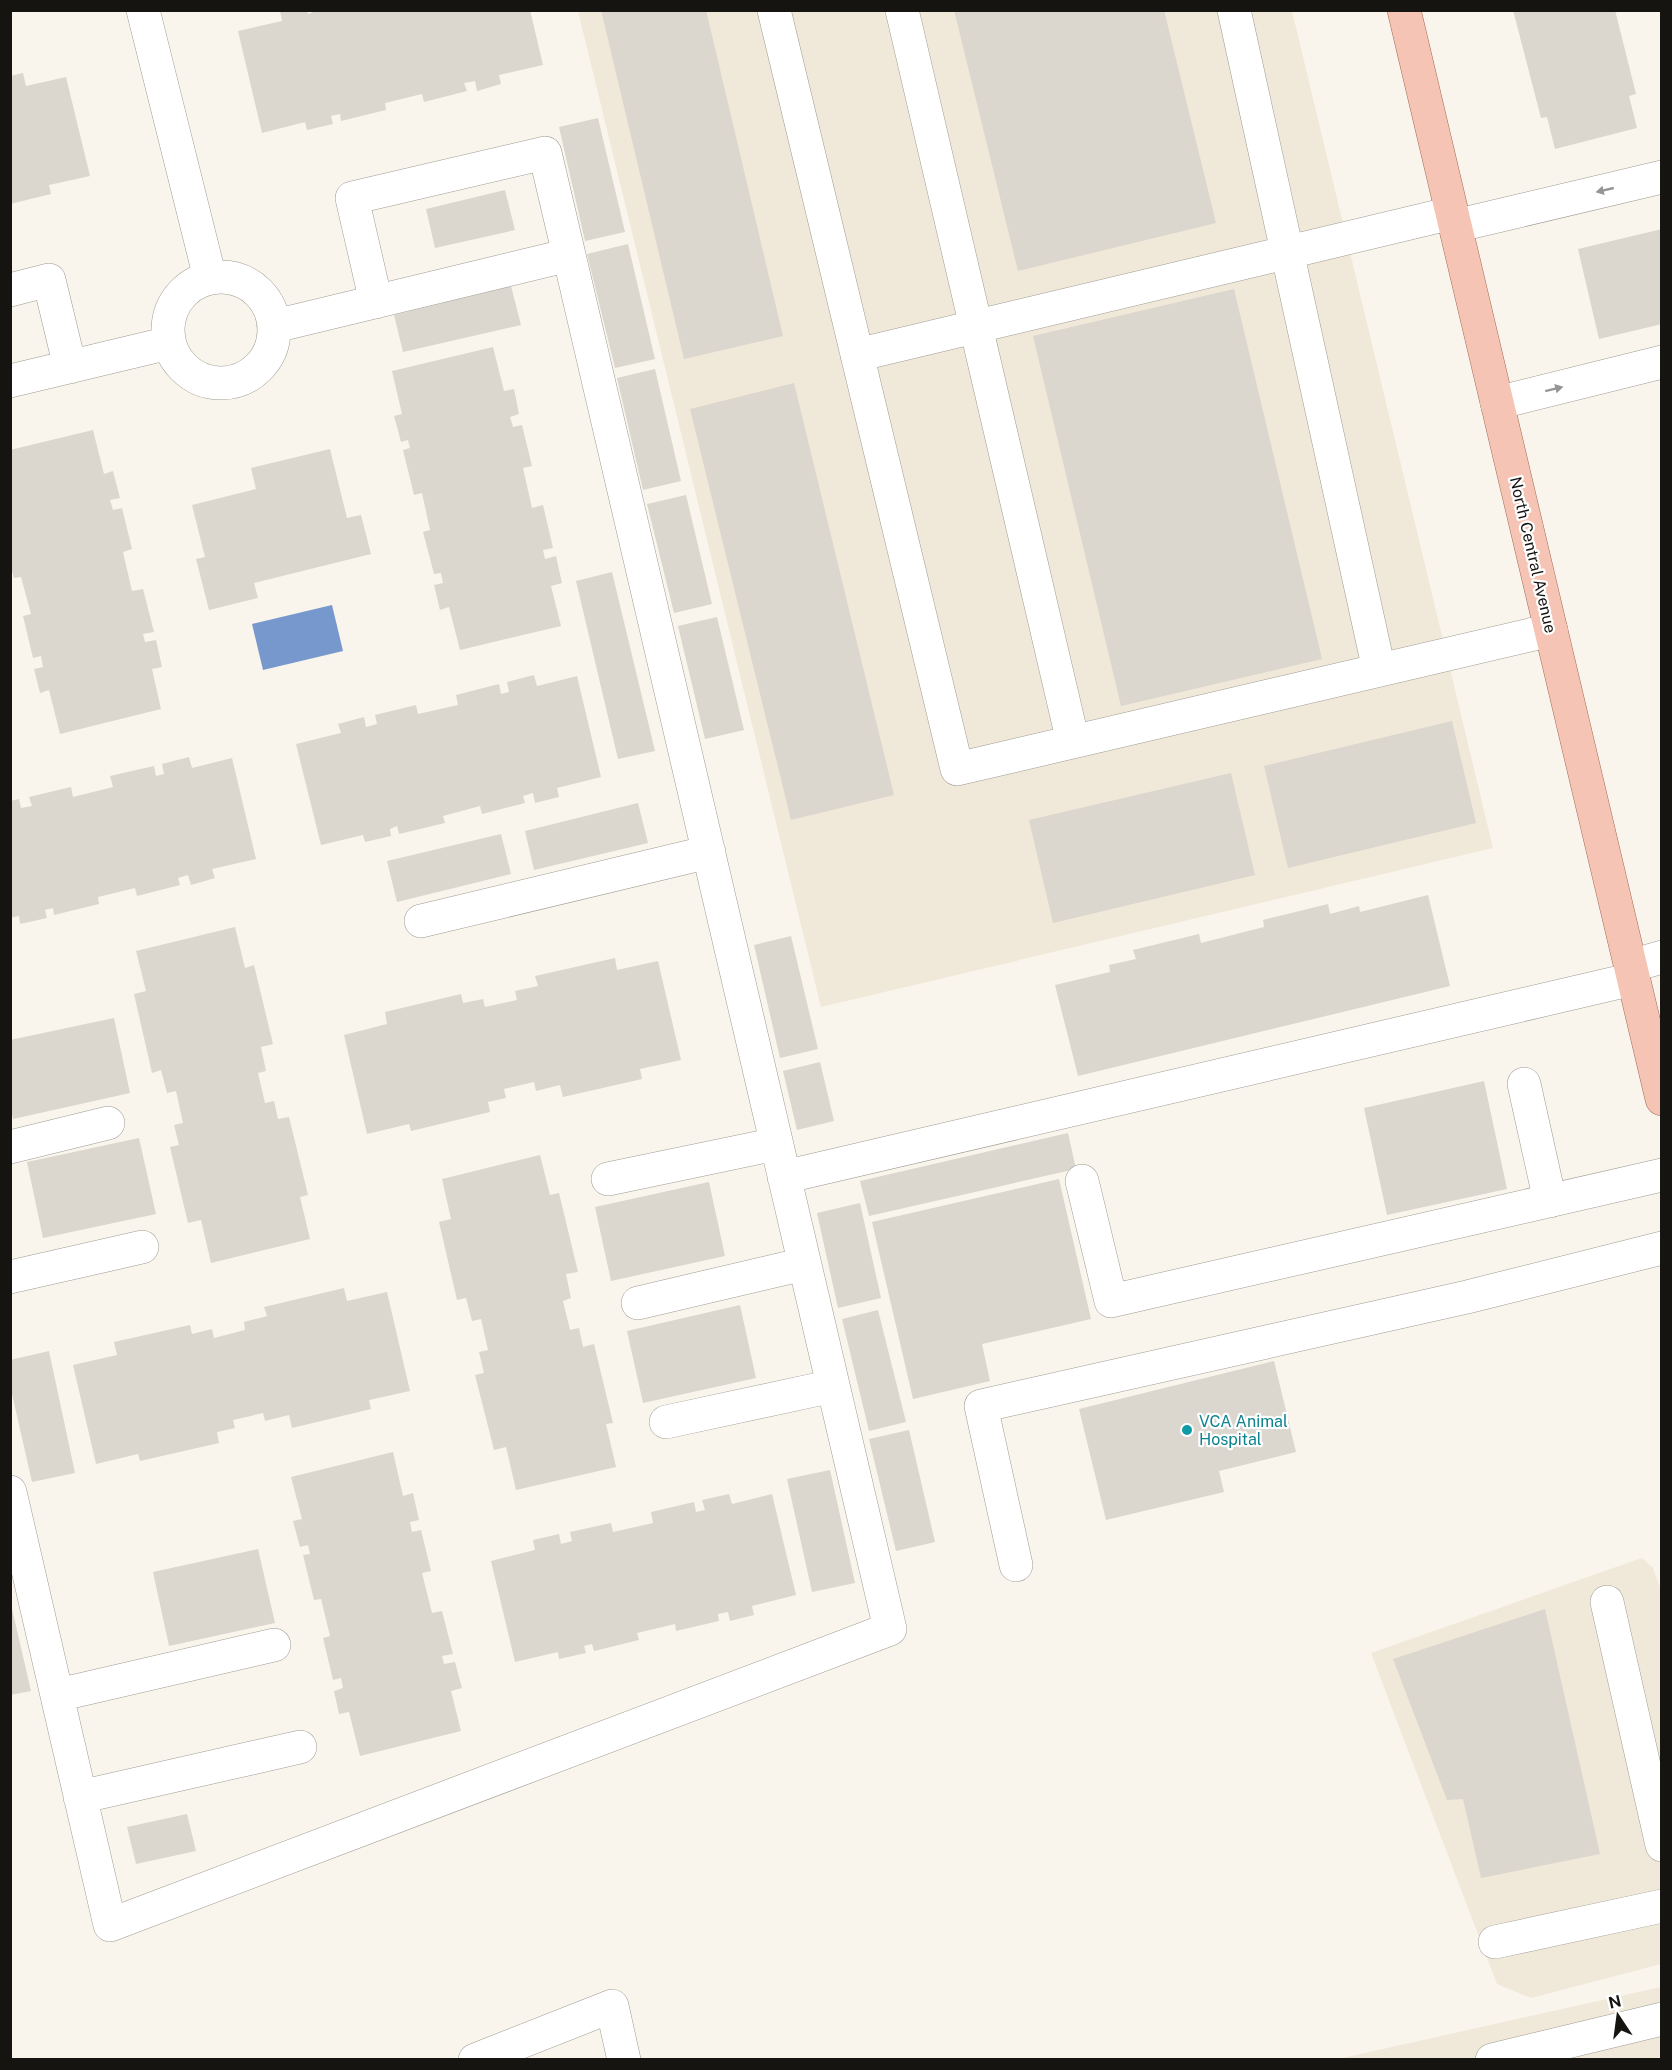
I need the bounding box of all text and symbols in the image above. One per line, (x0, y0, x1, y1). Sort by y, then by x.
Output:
one-way arrow (1595, 186, 1614, 196)
one-way arrow (1545, 384, 1563, 394)
street label: North Central Avenue (1506, 475, 1560, 635)
place label: VCA Animal Hospital (1199, 1412, 1288, 1449)
marker: VCA Animal Hospital (1180, 1423, 1194, 1437)
north arrow (1588, 1986, 1648, 2046)
text: N (1607, 1991, 1623, 2013)

